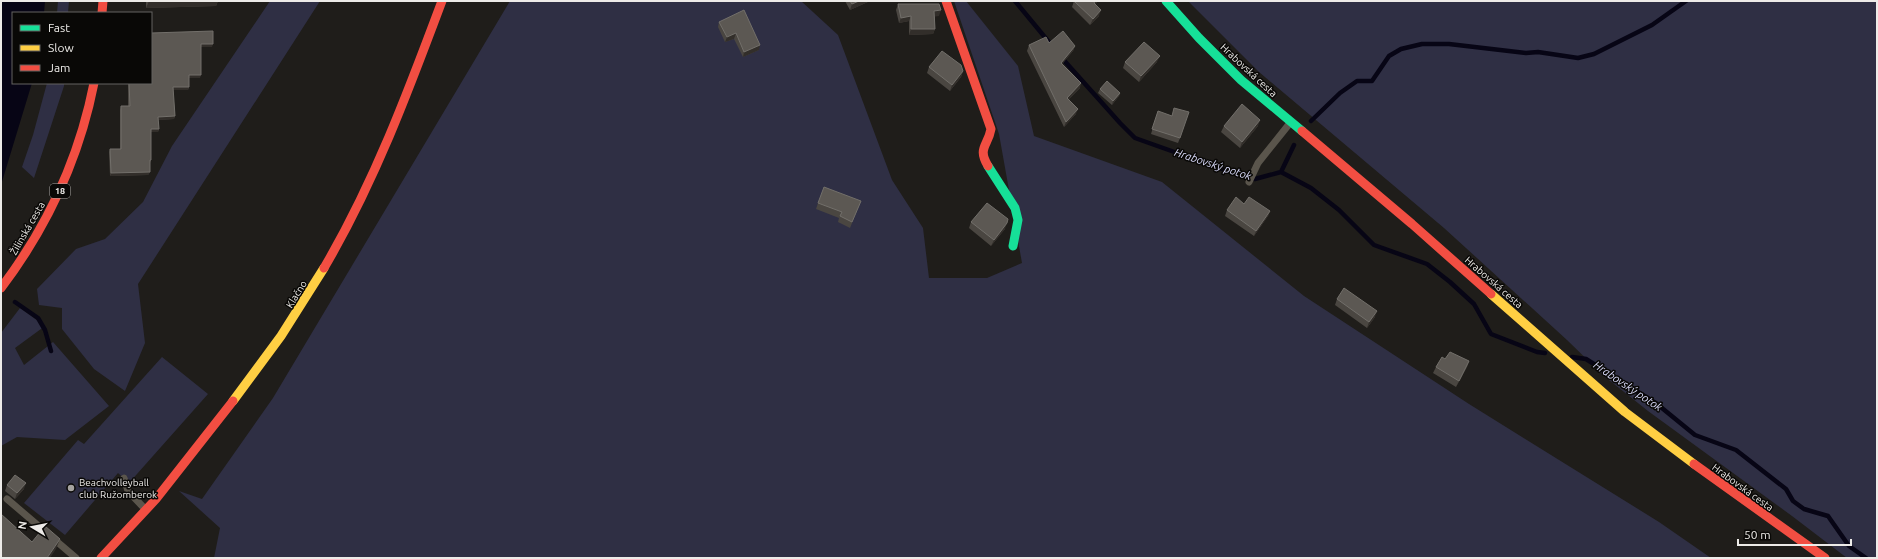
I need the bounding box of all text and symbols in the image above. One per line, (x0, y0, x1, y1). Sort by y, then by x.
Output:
legend (12, 12, 152, 84)
text: Fast (48, 21, 70, 34)
text: Slow (48, 41, 74, 54)
street label: Hrabovská cesta (1218, 42, 1279, 99)
text: Jam (48, 61, 70, 74)
water label: Hrabovský potok (1173, 146, 1253, 182)
road number: 18 (50, 184, 70, 198)
street label: Žilinská cesta (7, 199, 47, 257)
street label: Hrabovská cesta (1463, 254, 1525, 310)
street label: Klačno (284, 278, 309, 310)
water label: Hrabovský potok (1591, 359, 1665, 414)
street label: Hrabovská cesta (1710, 462, 1775, 513)
place label: Beachvolleyball club Ružomberok (79, 477, 157, 500)
marker: Beachvolleyball club Ružomberok (66, 483, 76, 493)
north arrow (12, 507, 52, 547)
text: N (16, 520, 29, 530)
scale bar (1738, 521, 1851, 547)
text: 50 m (1744, 528, 1771, 541)

